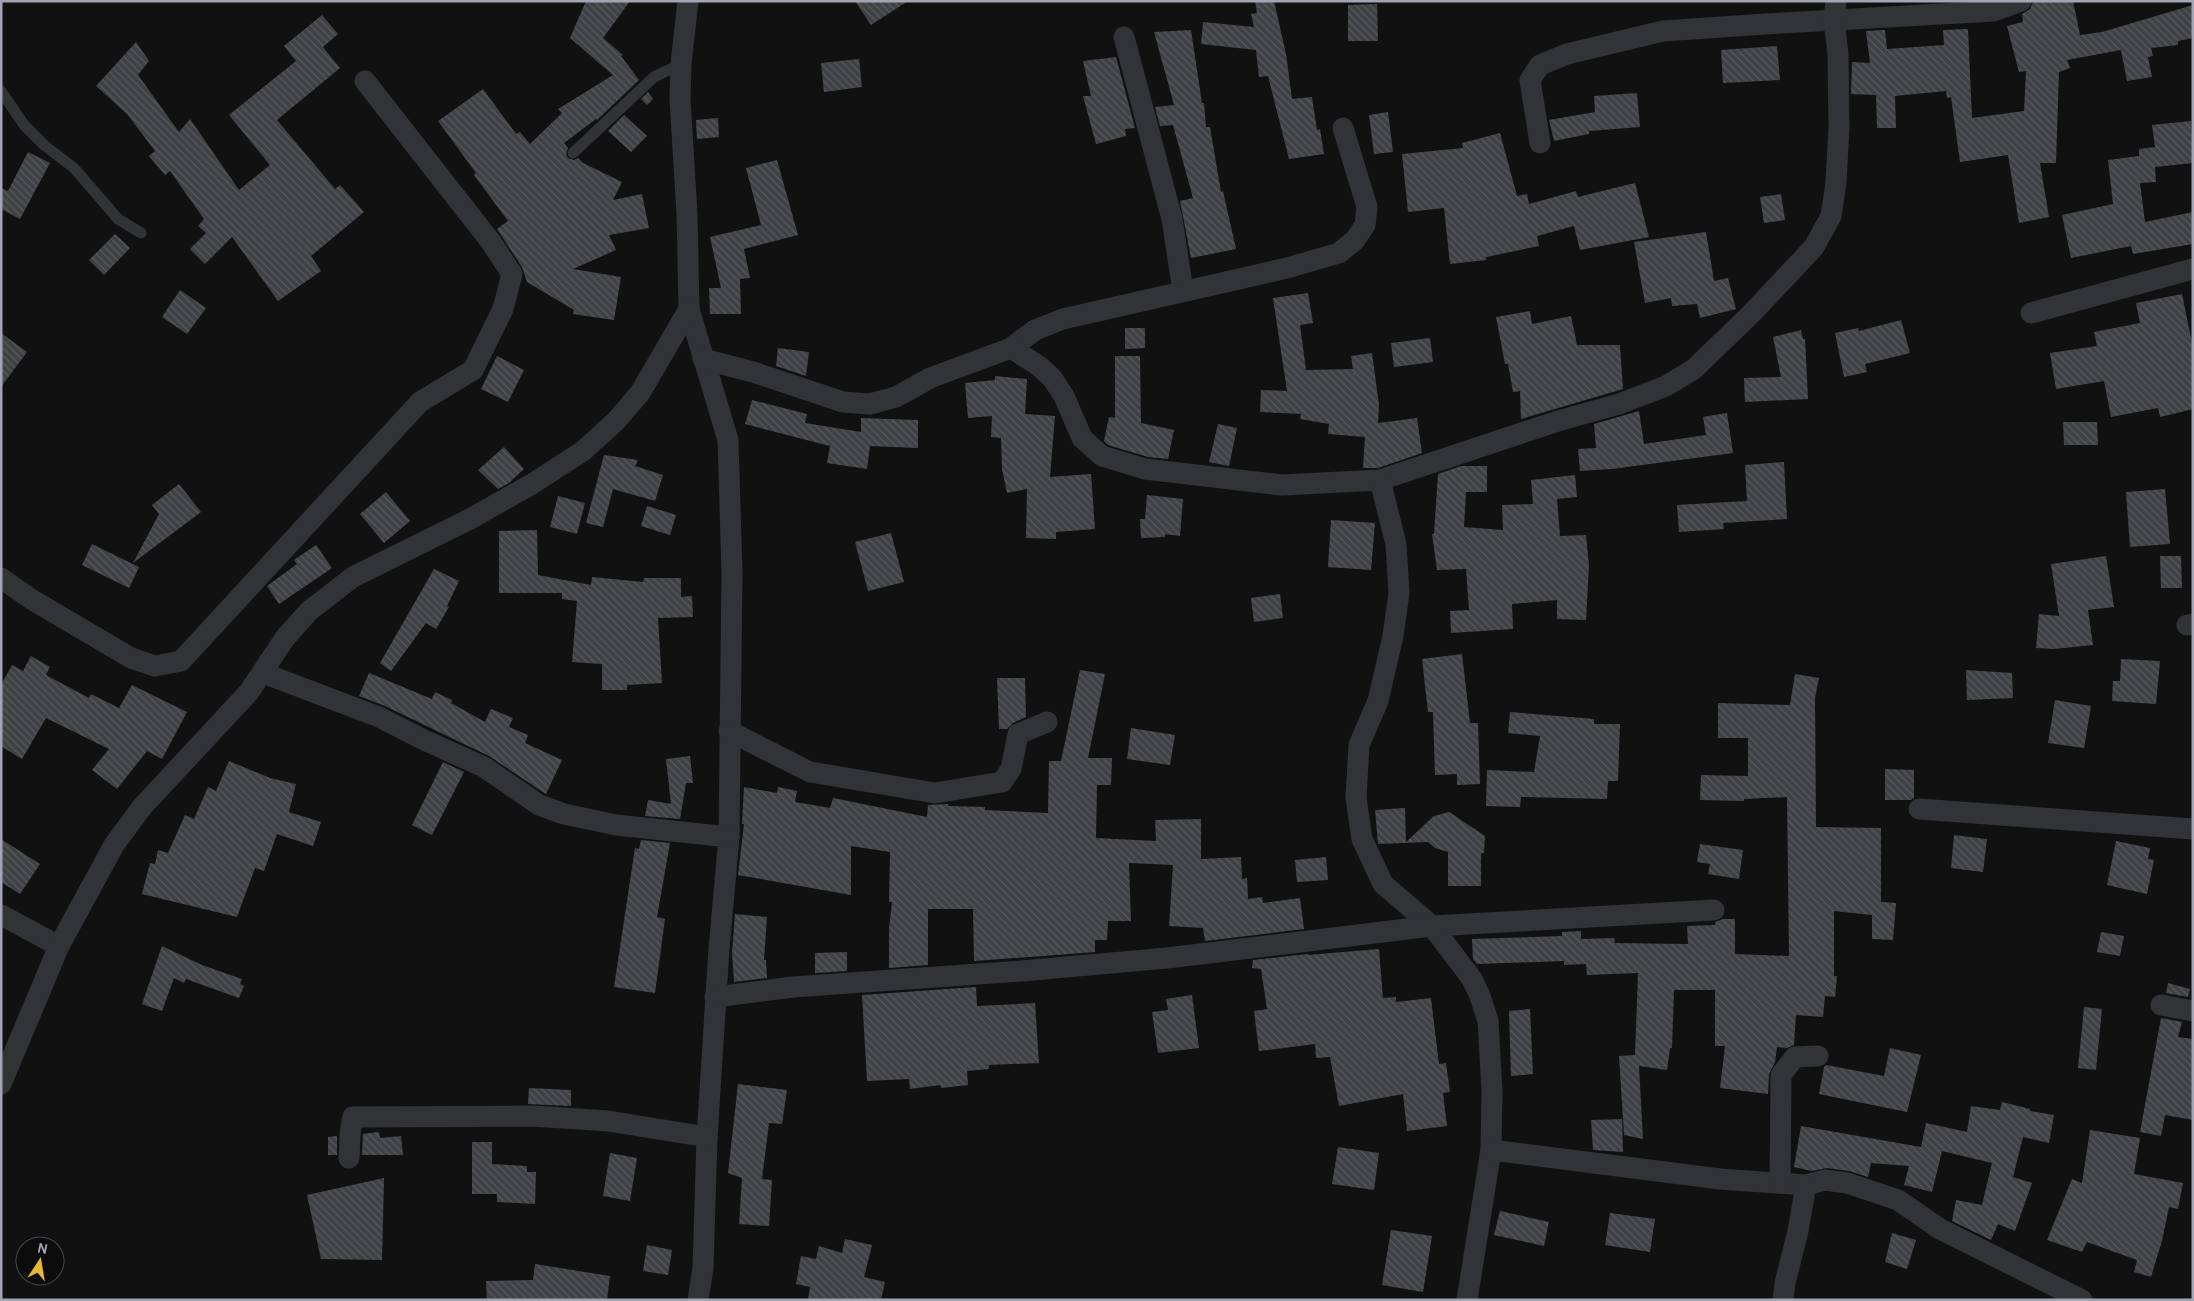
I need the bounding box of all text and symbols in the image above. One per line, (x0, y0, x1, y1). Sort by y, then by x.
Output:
north arrow (15, 1236, 65, 1286)
text: N (36, 1238, 49, 1258)

